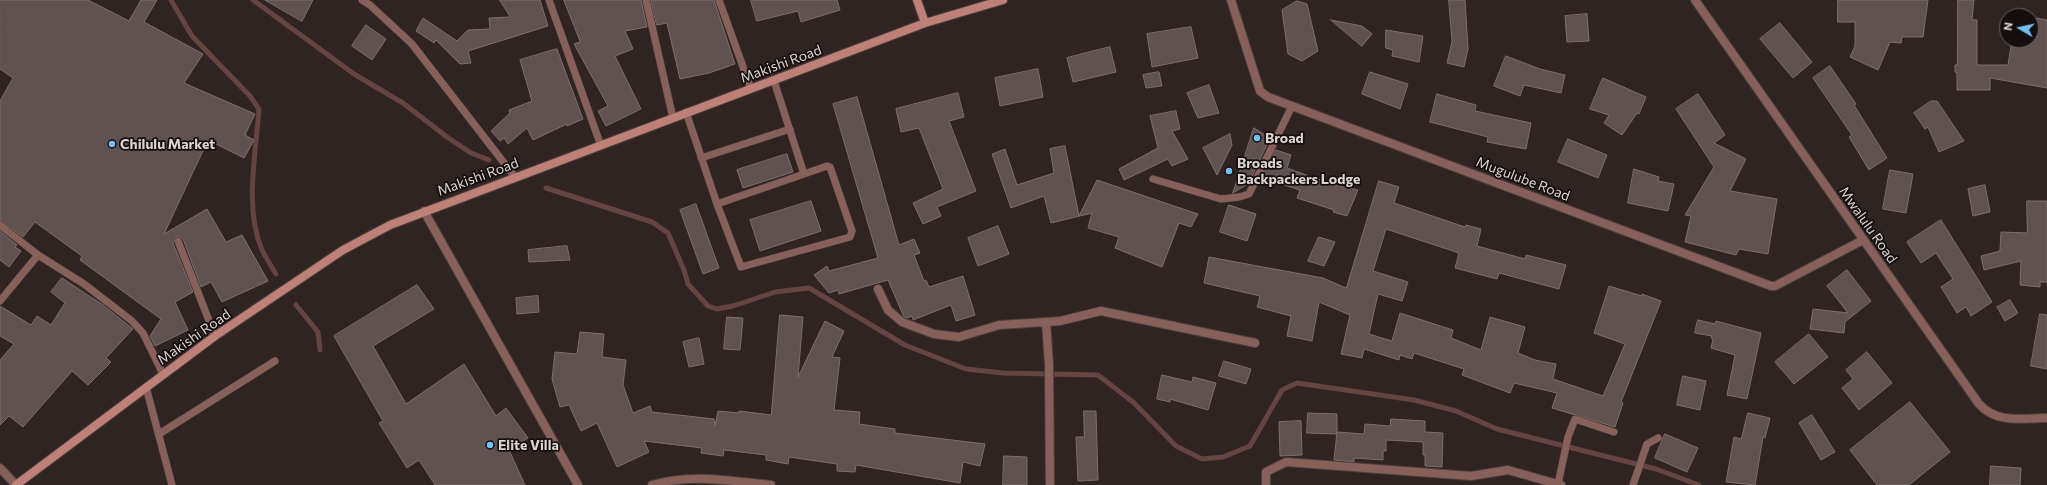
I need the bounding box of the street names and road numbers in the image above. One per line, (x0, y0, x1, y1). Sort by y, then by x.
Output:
street label: Makishi Road (738, 42, 824, 86)
street label: Mugulube Road (1474, 153, 1572, 205)
street label: Makishi Road (435, 155, 521, 199)
street label: Mwalulu Road (1835, 184, 1901, 266)
street label: Makishi Road (154, 306, 234, 368)

